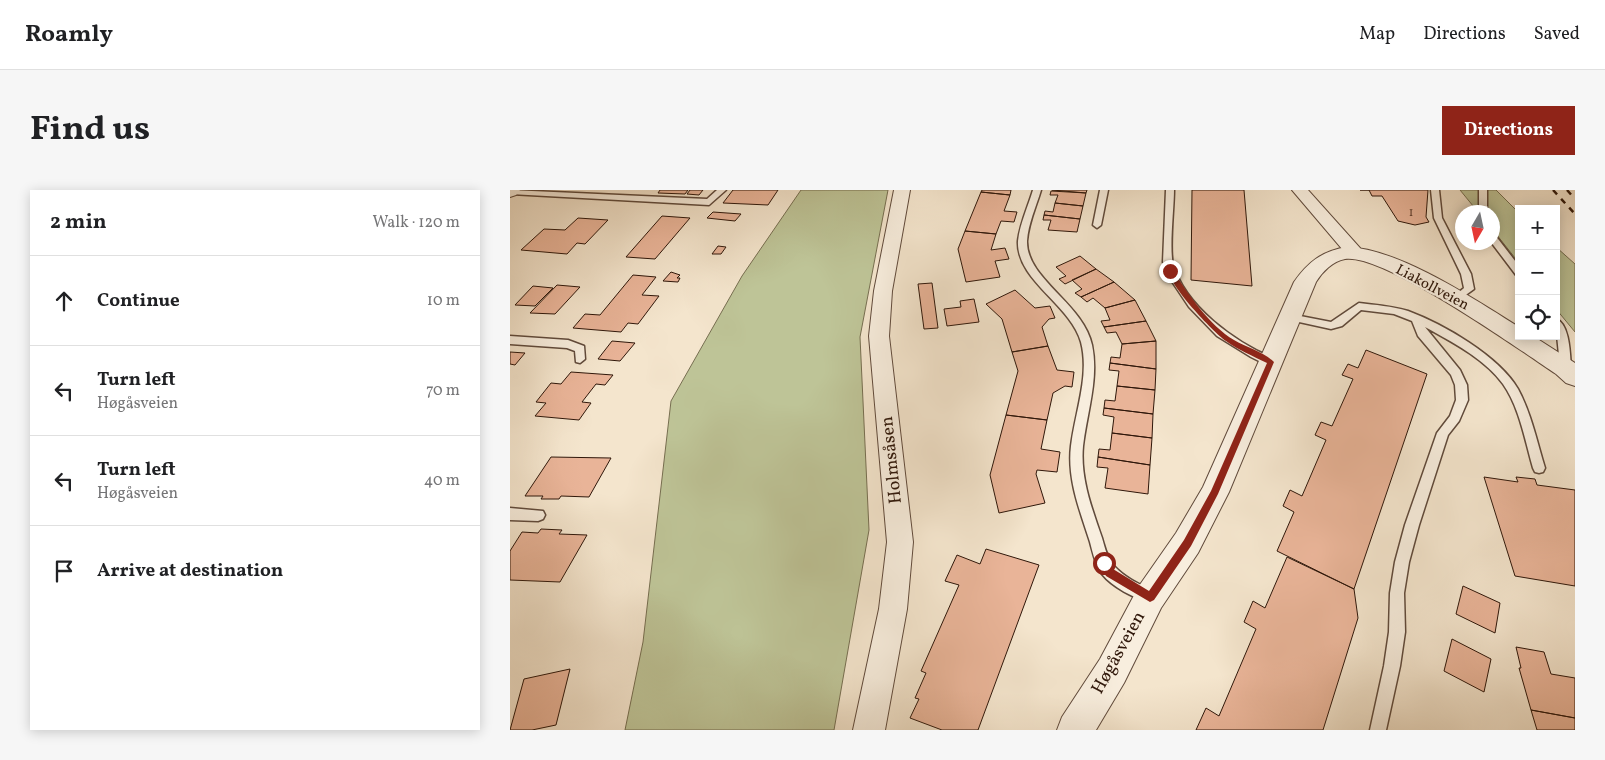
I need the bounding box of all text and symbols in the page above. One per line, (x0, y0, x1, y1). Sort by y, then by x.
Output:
text: Roamly (25, 18, 113, 52)
text: Map (1359, 22, 1395, 47)
text: Directions (1423, 22, 1506, 47)
text: Saved (1534, 22, 1580, 47)
text: Find us (30, 106, 150, 154)
button: Directions (1442, 106, 1575, 155)
house number: 1 (1409, 205, 1413, 221)
north arrow (1455, 205, 1500, 250)
map controls (1515, 205, 1560, 340)
button: + (1515, 205, 1560, 250)
text: 2 min (50, 208, 107, 237)
text: Walk · 120 m (372, 212, 460, 234)
button: − (1515, 250, 1560, 295)
route end (1159, 260, 1182, 283)
street label: Liakollveien (1391, 260, 1473, 316)
icon: ahead (50, 287, 78, 315)
text: Continue (97, 288, 180, 314)
text: 10 m (427, 290, 460, 312)
button: locate (1515, 295, 1560, 340)
text: Turn left (97, 367, 176, 393)
icon: left (50, 377, 78, 405)
text: 70 m (426, 380, 460, 402)
text: Høgåsveien (97, 393, 178, 415)
street label: Holmsåsen (875, 415, 909, 505)
text: Turn left (97, 457, 176, 483)
icon: left (50, 467, 78, 495)
text: 40 m (424, 470, 460, 492)
text: Høgåsveien (97, 483, 178, 505)
route start (1093, 552, 1116, 575)
icon: arrive (50, 557, 78, 585)
text: Arrive at destination (97, 558, 283, 584)
street label: Høgåsveien (1086, 607, 1152, 699)

